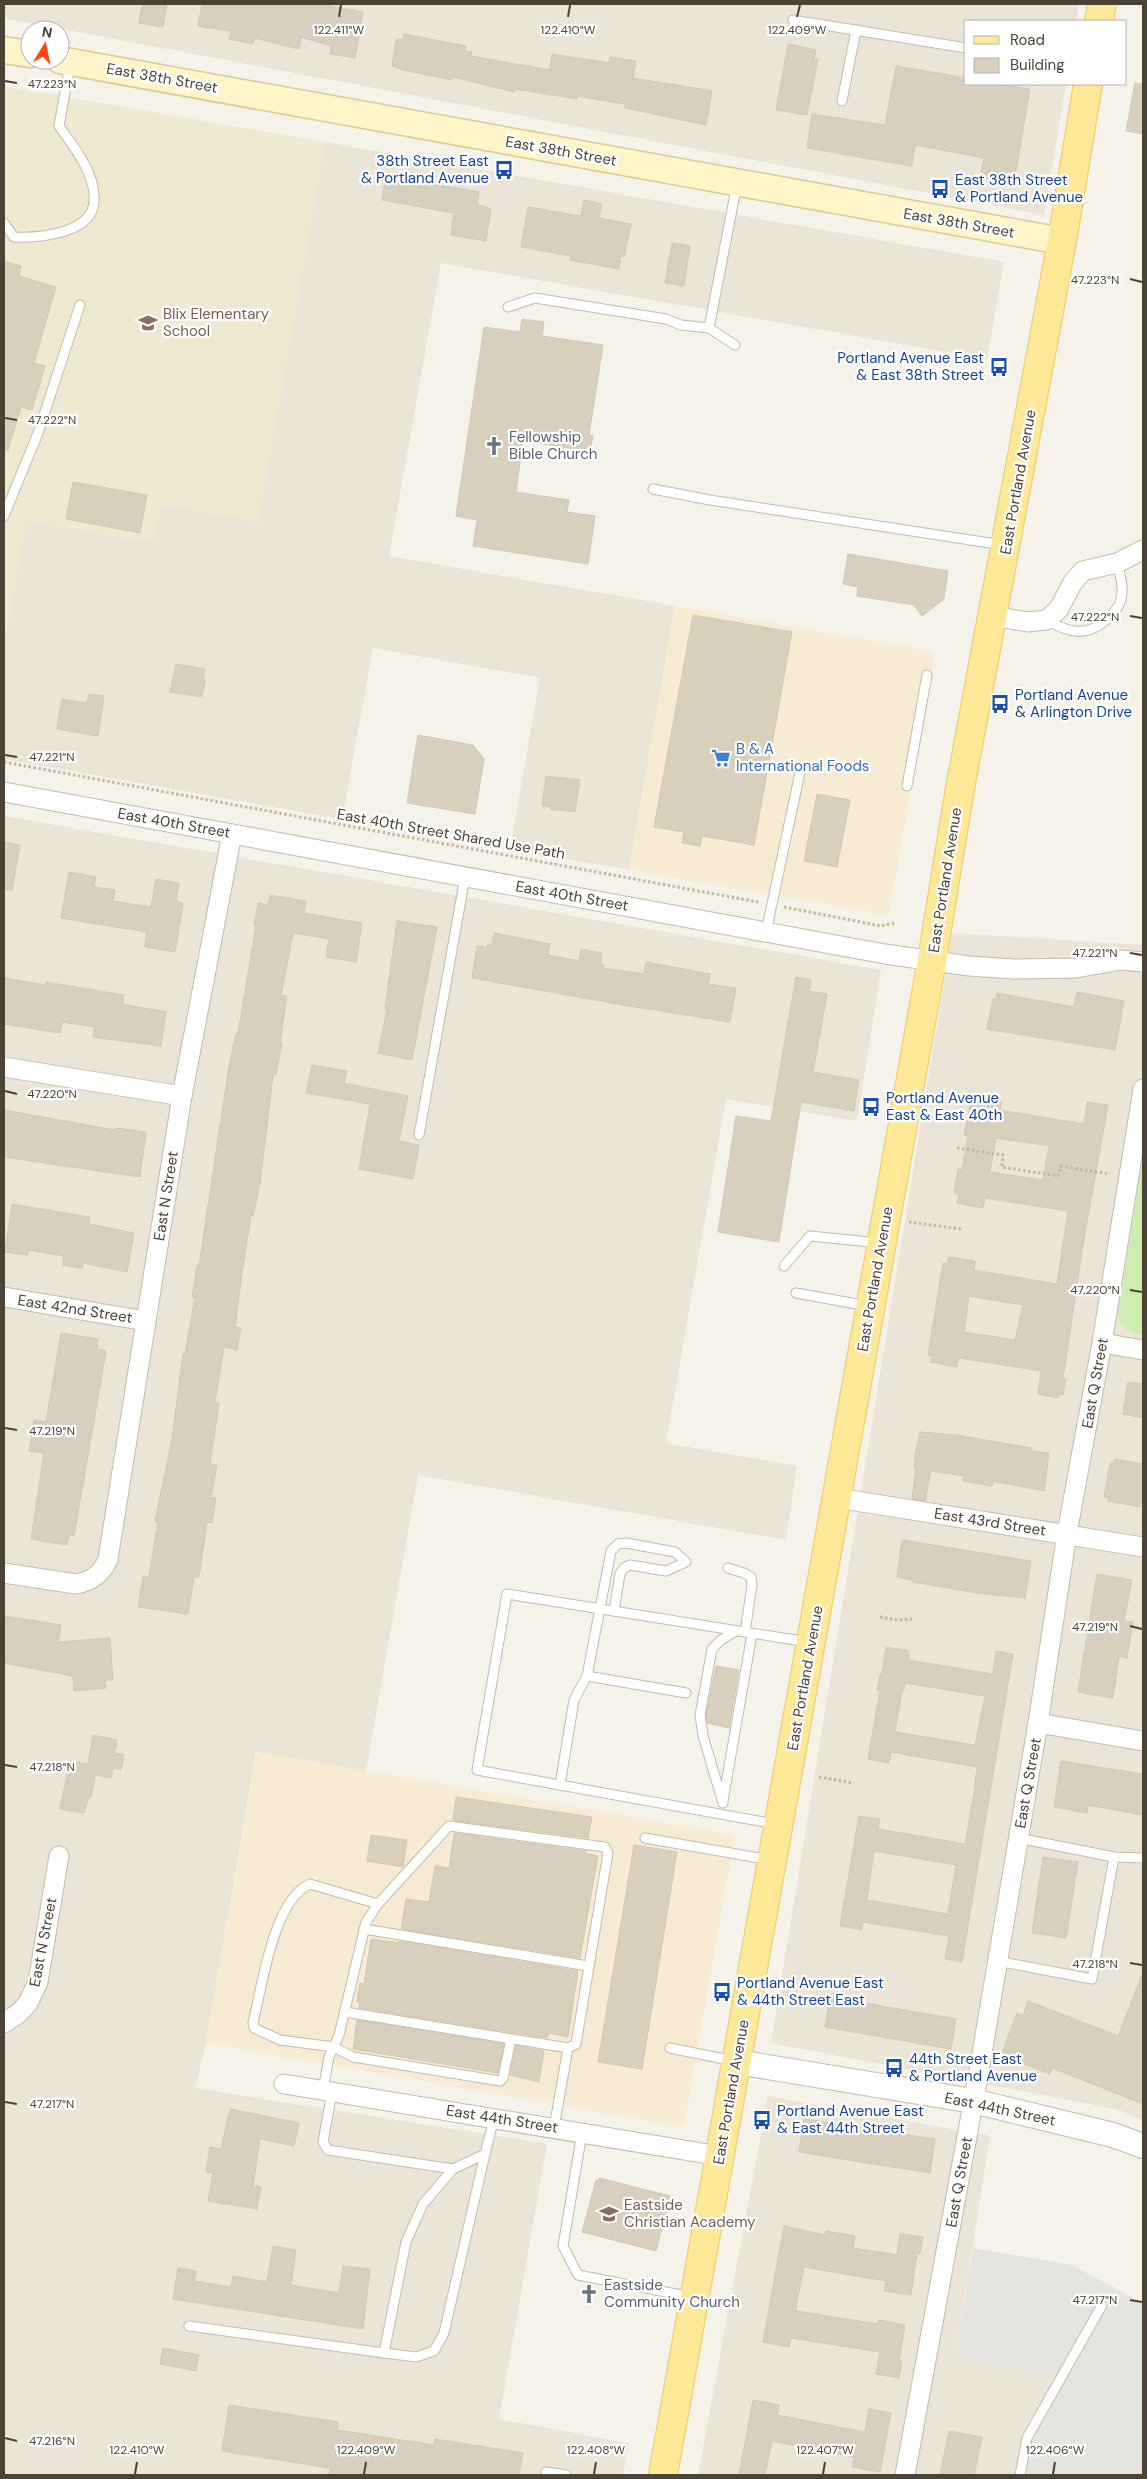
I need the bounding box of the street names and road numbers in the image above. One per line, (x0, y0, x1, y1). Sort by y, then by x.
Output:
street label: East 38th Street (105, 58, 219, 98)
street label: East 38th Street (504, 131, 618, 171)
street label: East 38th Street (902, 203, 1016, 243)
street label: East Portland Avenue (995, 408, 1041, 556)
street label: East 40th Street (116, 803, 232, 843)
street label: East 40th Street Shared Use Path (335, 804, 567, 864)
street label: East Portland Avenue (924, 806, 966, 954)
street label: East 40th Street (514, 876, 630, 916)
street label: East N Street (149, 1150, 183, 1242)
street label: East Portland Avenue (852, 1205, 898, 1353)
street label: East 42nd Street (16, 1290, 134, 1328)
street label: East Q Street (1077, 1336, 1113, 1430)
street label: East 43rd Street (933, 1503, 1047, 1541)
street label: East Portland Avenue (782, 1604, 828, 1752)
street label: East Q Street (1010, 1736, 1046, 1830)
street label: East N Street (25, 1896, 61, 1988)
street label: East Portland Avenue (708, 2018, 754, 2166)
street label: East 44th Street (943, 2087, 1057, 2131)
street label: East 44th Street (445, 2100, 559, 2138)
street label: East Q Street (941, 2135, 977, 2229)

